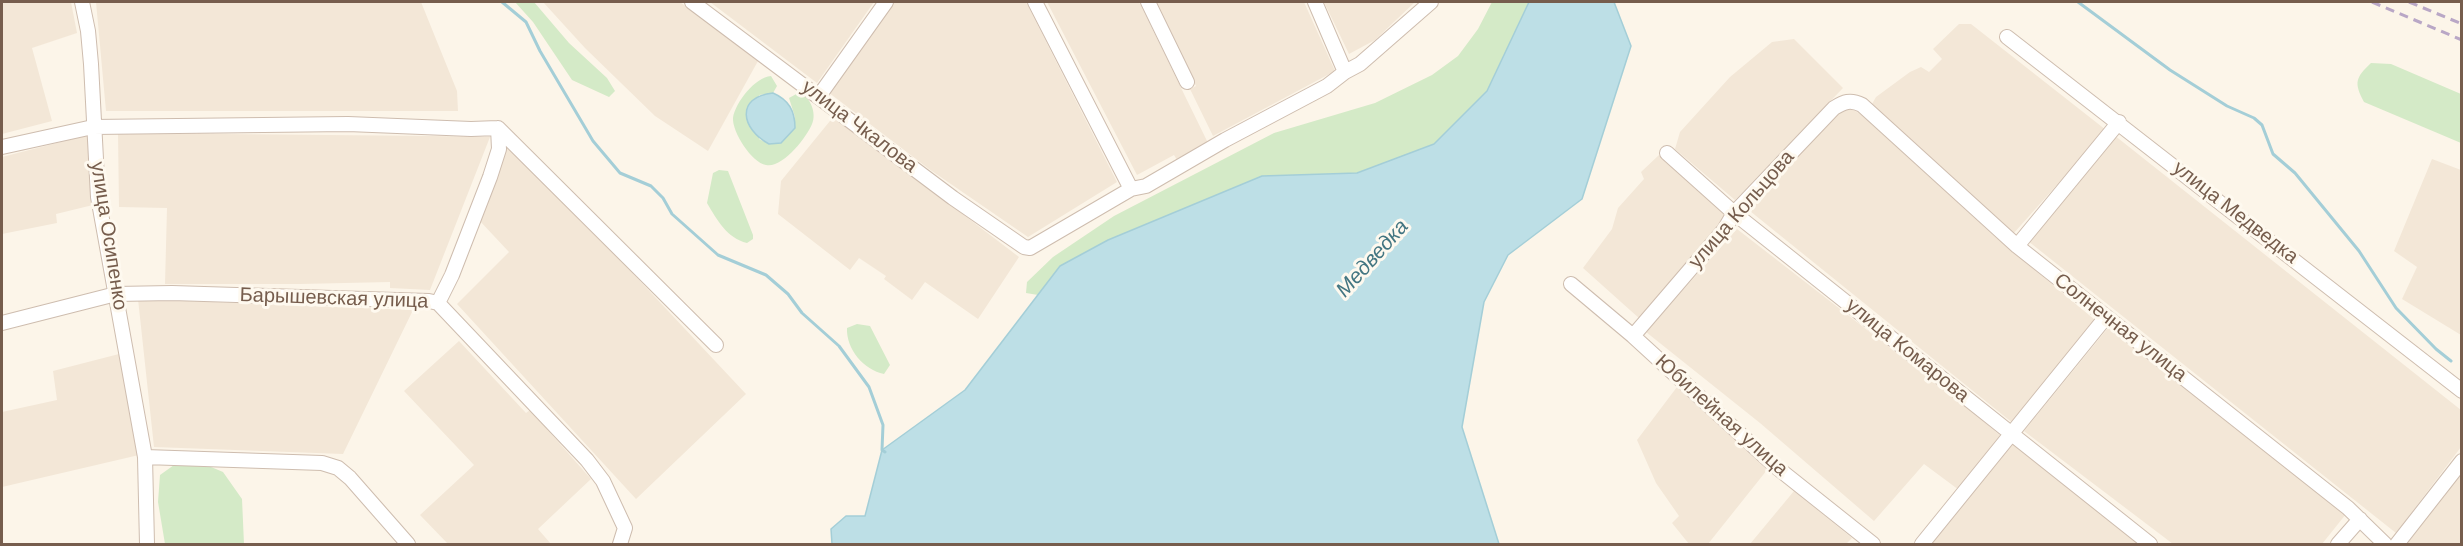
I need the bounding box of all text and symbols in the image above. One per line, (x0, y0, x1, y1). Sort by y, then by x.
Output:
street label: улица Чкалова (796, 76, 922, 178)
street label: улица Кольцова (1684, 146, 1800, 274)
street label: улица Медведка (2167, 157, 2303, 269)
street label: улица Осипенко (84, 160, 132, 312)
water label: Медведка (1332, 215, 1414, 303)
street label: Солнечная улица (2049, 269, 2191, 387)
street label: Барышевская улица (239, 284, 429, 314)
street label: улица Комарова (1840, 294, 1974, 408)
street label: Юбилейная улица (1650, 350, 1792, 482)

